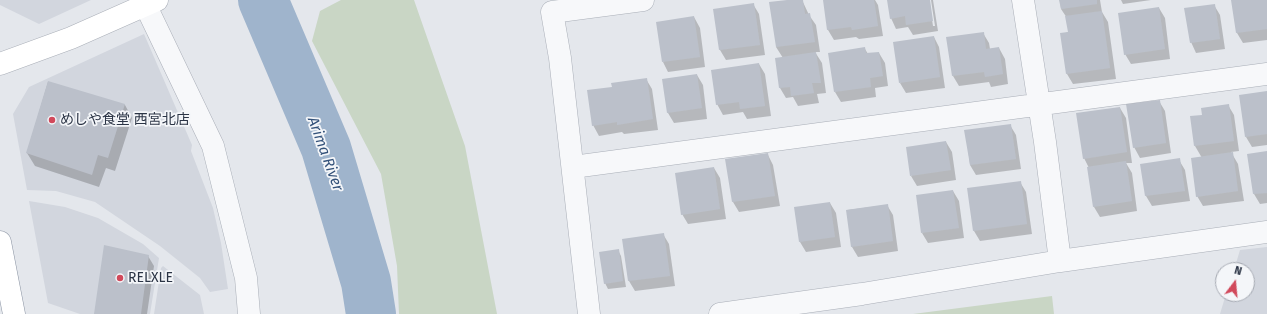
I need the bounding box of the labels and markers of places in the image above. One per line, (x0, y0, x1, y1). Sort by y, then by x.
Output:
place label: めしや食堂 西宮北店 (60, 112, 190, 128)
marker: めしや食堂 西宮北店 (47, 115, 57, 125)
place label: RELXLE (128, 270, 173, 286)
marker: RELXLE (115, 273, 125, 283)

